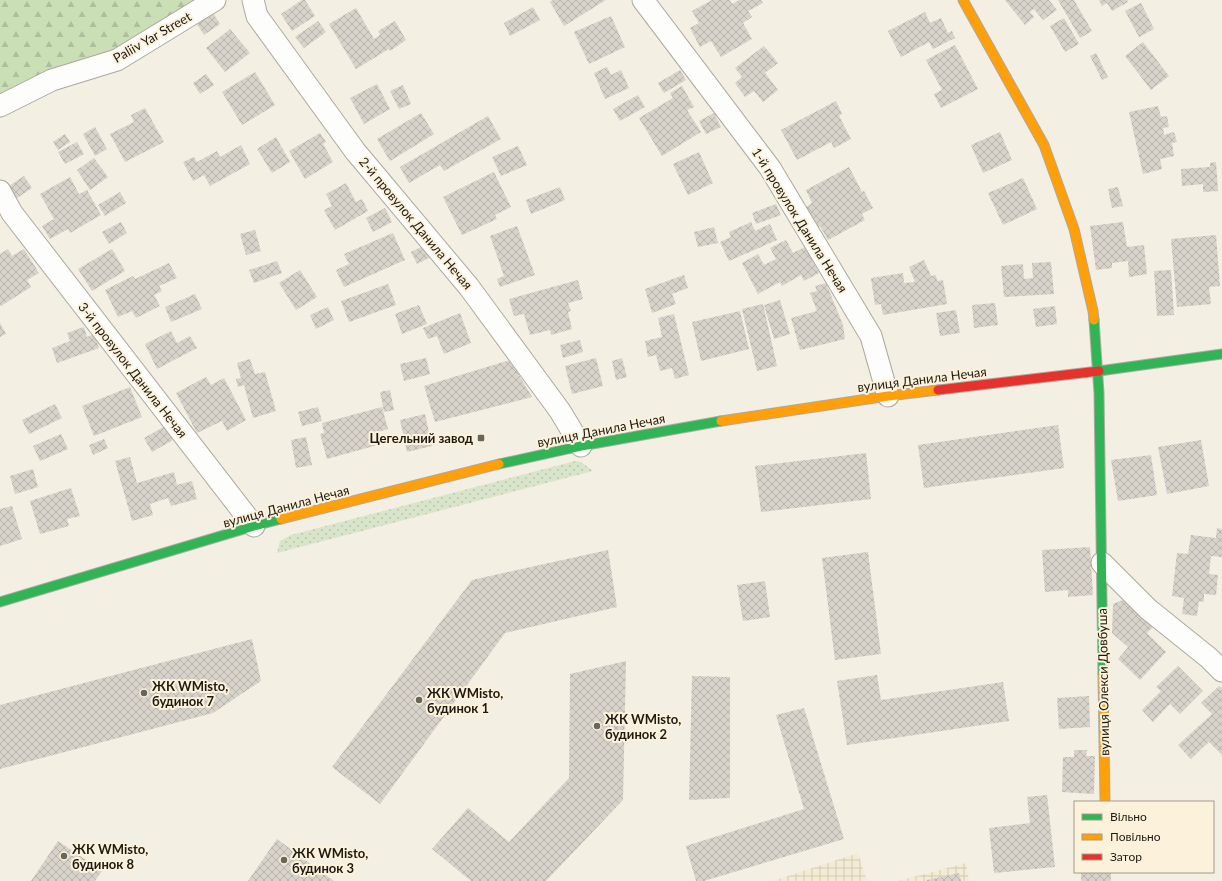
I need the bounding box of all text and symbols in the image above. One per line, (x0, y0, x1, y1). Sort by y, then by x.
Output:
street label: Paliiv Yar Street (110, 8, 194, 66)
street label: 1-й провулок Данила Нечая (749, 145, 851, 295)
street label: 2-й провулок Данила Нечая (356, 154, 476, 292)
street label: 3-й провулок Данила Нечая (75, 299, 191, 441)
street label: вулиця Данила Нечая (856, 363, 988, 395)
street label: вулиця Данила Нечая (536, 410, 666, 450)
place label: Цегельний завод (370, 430, 474, 446)
marker: Цегельний завод (476, 433, 486, 443)
street label: вулиця Данила Нечая (221, 481, 351, 531)
street label: вулиця Олекси Довбуша (1094, 608, 1112, 756)
place label: ЖК WMisto, будинок 7 (152, 678, 228, 709)
place label: ЖК WMisto, будинок 1 (427, 685, 503, 716)
marker: ЖК WMisto, будинок 7 (139, 688, 149, 698)
marker: ЖК WMisto, будинок 1 (414, 695, 424, 705)
place label: ЖК WMisto, будинок 2 (605, 711, 681, 742)
marker: ЖК WMisto, будинок 2 (592, 721, 602, 731)
legend (1074, 801, 1214, 873)
text: Вільно (1110, 809, 1147, 824)
text: Повільно (1110, 829, 1161, 844)
place label: ЖК WMisto, будинок 8 (72, 841, 148, 872)
place label: ЖК WMisto, будинок 3 (292, 845, 368, 876)
text: Затор (1110, 849, 1142, 864)
marker: ЖК WMisto, будинок 8 (59, 851, 69, 861)
marker: ЖК WMisto, будинок 3 (279, 855, 289, 865)

